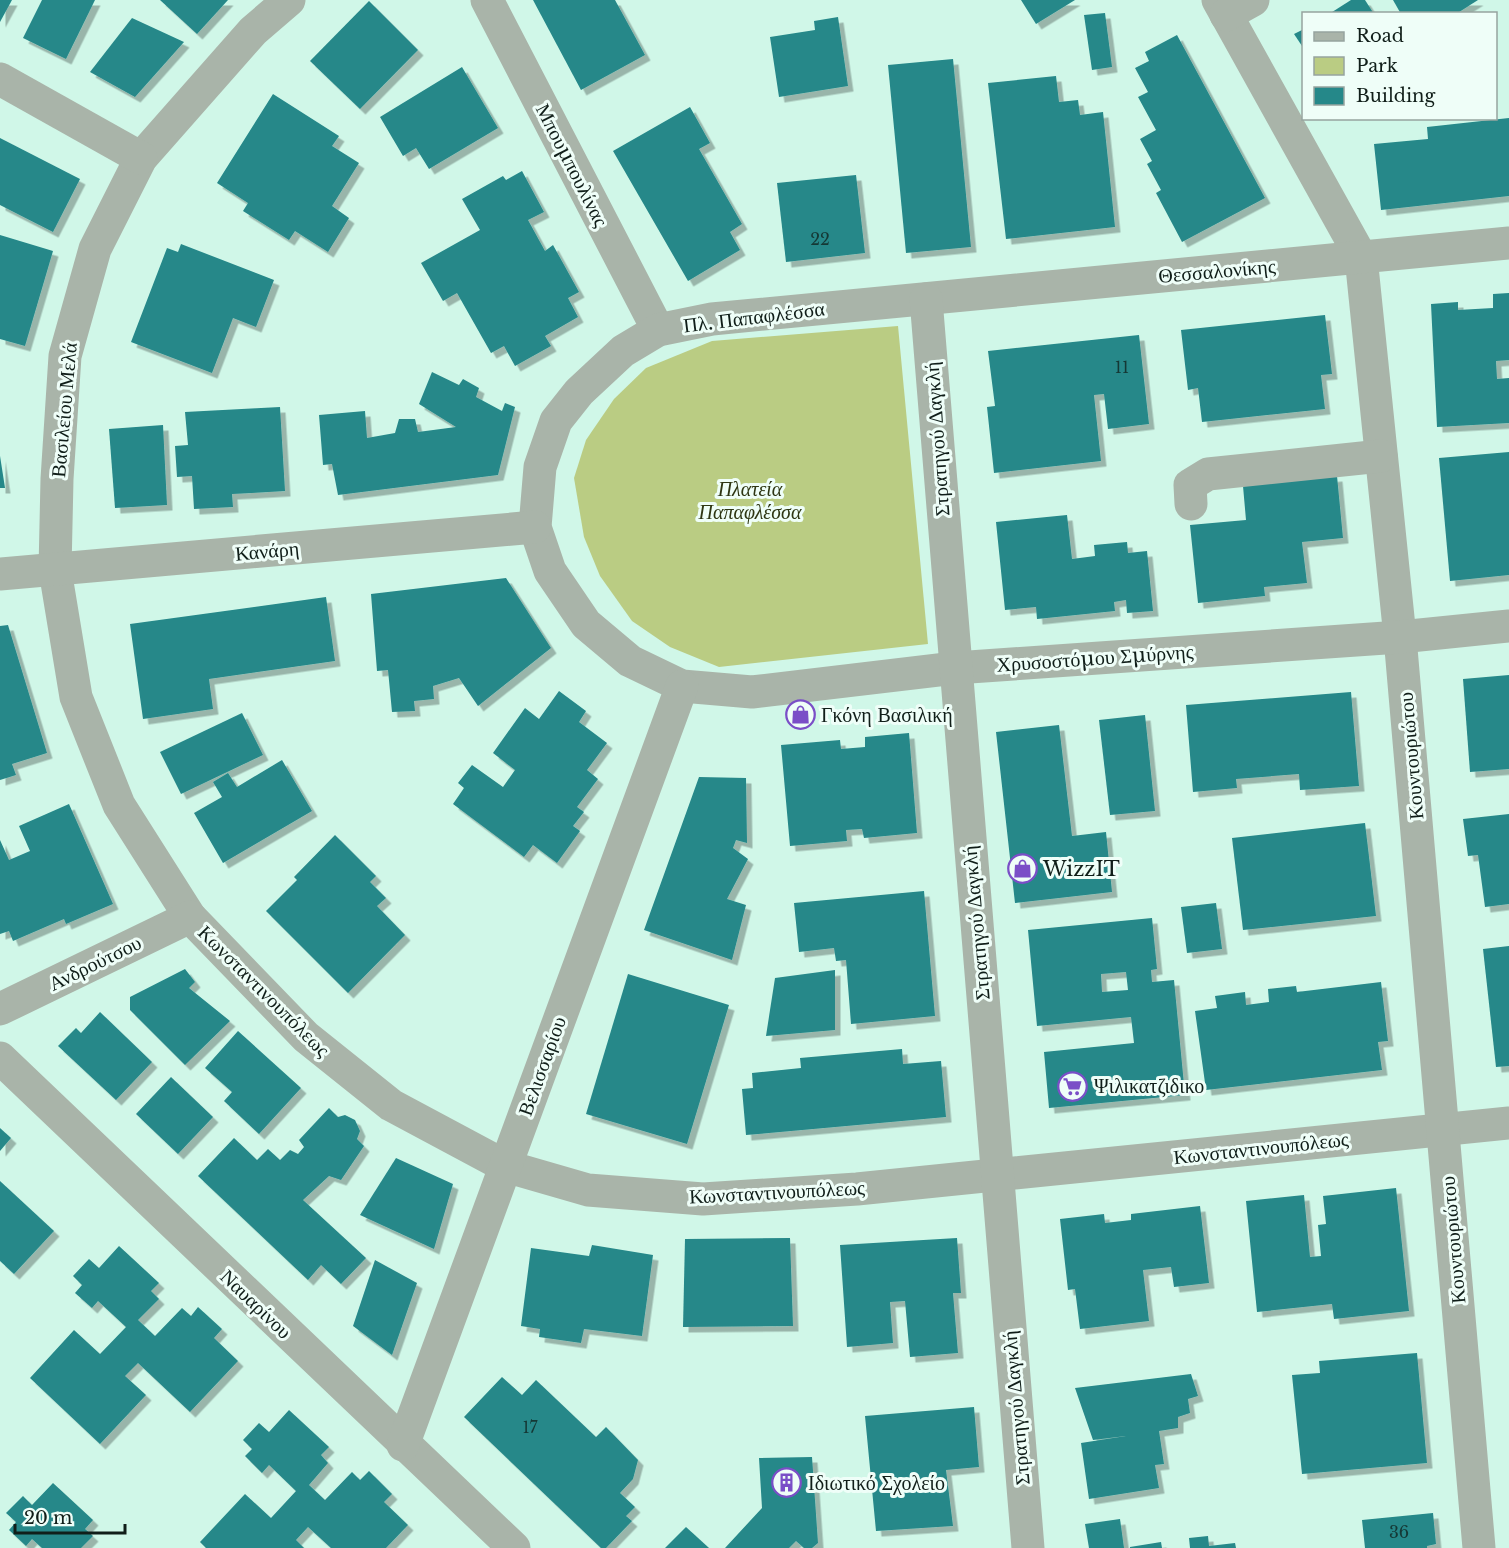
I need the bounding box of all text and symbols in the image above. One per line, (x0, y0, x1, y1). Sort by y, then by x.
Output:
legend (1302, 12, 1497, 120)
text: Road (1356, 25, 1404, 47)
text: Park (1356, 55, 1398, 77)
text: Building (1356, 85, 1435, 107)
street label: Μπουμπουλίνας (531, 100, 613, 231)
house number: 22 (810, 229, 830, 249)
street label: Θεσσαλονίκης (1157, 254, 1277, 288)
street label: Πλ. Παπαφλέσσα (682, 296, 827, 338)
street label: Βασιλείου Μελά (46, 341, 82, 479)
house number: 11 (1115, 357, 1129, 377)
street label: Στρατηγού Δαγκλή (920, 361, 954, 517)
park label: Πλατεία Παπαφλέσσα (698, 477, 802, 524)
street label: Κανάρη (234, 536, 300, 566)
street label: Χρυσοστόμου Σμύρνης (996, 639, 1194, 677)
street label: Κουντουριώτου (1393, 691, 1429, 821)
shop icon: Γκόνη Βασιλική (784, 699, 816, 731)
place label: Γκόνη Βασιλική (821, 703, 953, 727)
street label: Στρατηγού Δαγκλή (957, 845, 995, 1001)
shop icon: WizzIT (1006, 853, 1038, 885)
place label: WizzIT (1042, 857, 1120, 881)
street label: Κωνσταντινουπόλεως (193, 920, 335, 1062)
street label: Ανδρούτσου (45, 930, 145, 996)
street label: Βελισσαρίου (513, 1013, 571, 1119)
supermarket icon: Ψιλικατζιδικο (1057, 1070, 1089, 1102)
place label: Ψιλικατζιδικο (1094, 1074, 1204, 1098)
street label: Κωνσταντινουπόλεως (1172, 1127, 1350, 1169)
street label: Κωνσταντινουπόλεως (689, 1175, 866, 1209)
street label: Κουντουριώτου (1435, 1175, 1471, 1305)
street label: Ναυαρίνου (215, 1264, 297, 1344)
street label: Στρατηγού Δαγκλή (997, 1330, 1035, 1486)
house number: 17 (522, 1417, 539, 1437)
building icon: Ιδιωτικό Σχολείο (771, 1467, 803, 1499)
place label: Ιδιωτικό Σχολείο (808, 1471, 945, 1495)
scale bar (15, 1497, 124, 1535)
text: 20 m (24, 1507, 72, 1529)
house number: 36 (1389, 1522, 1409, 1542)

